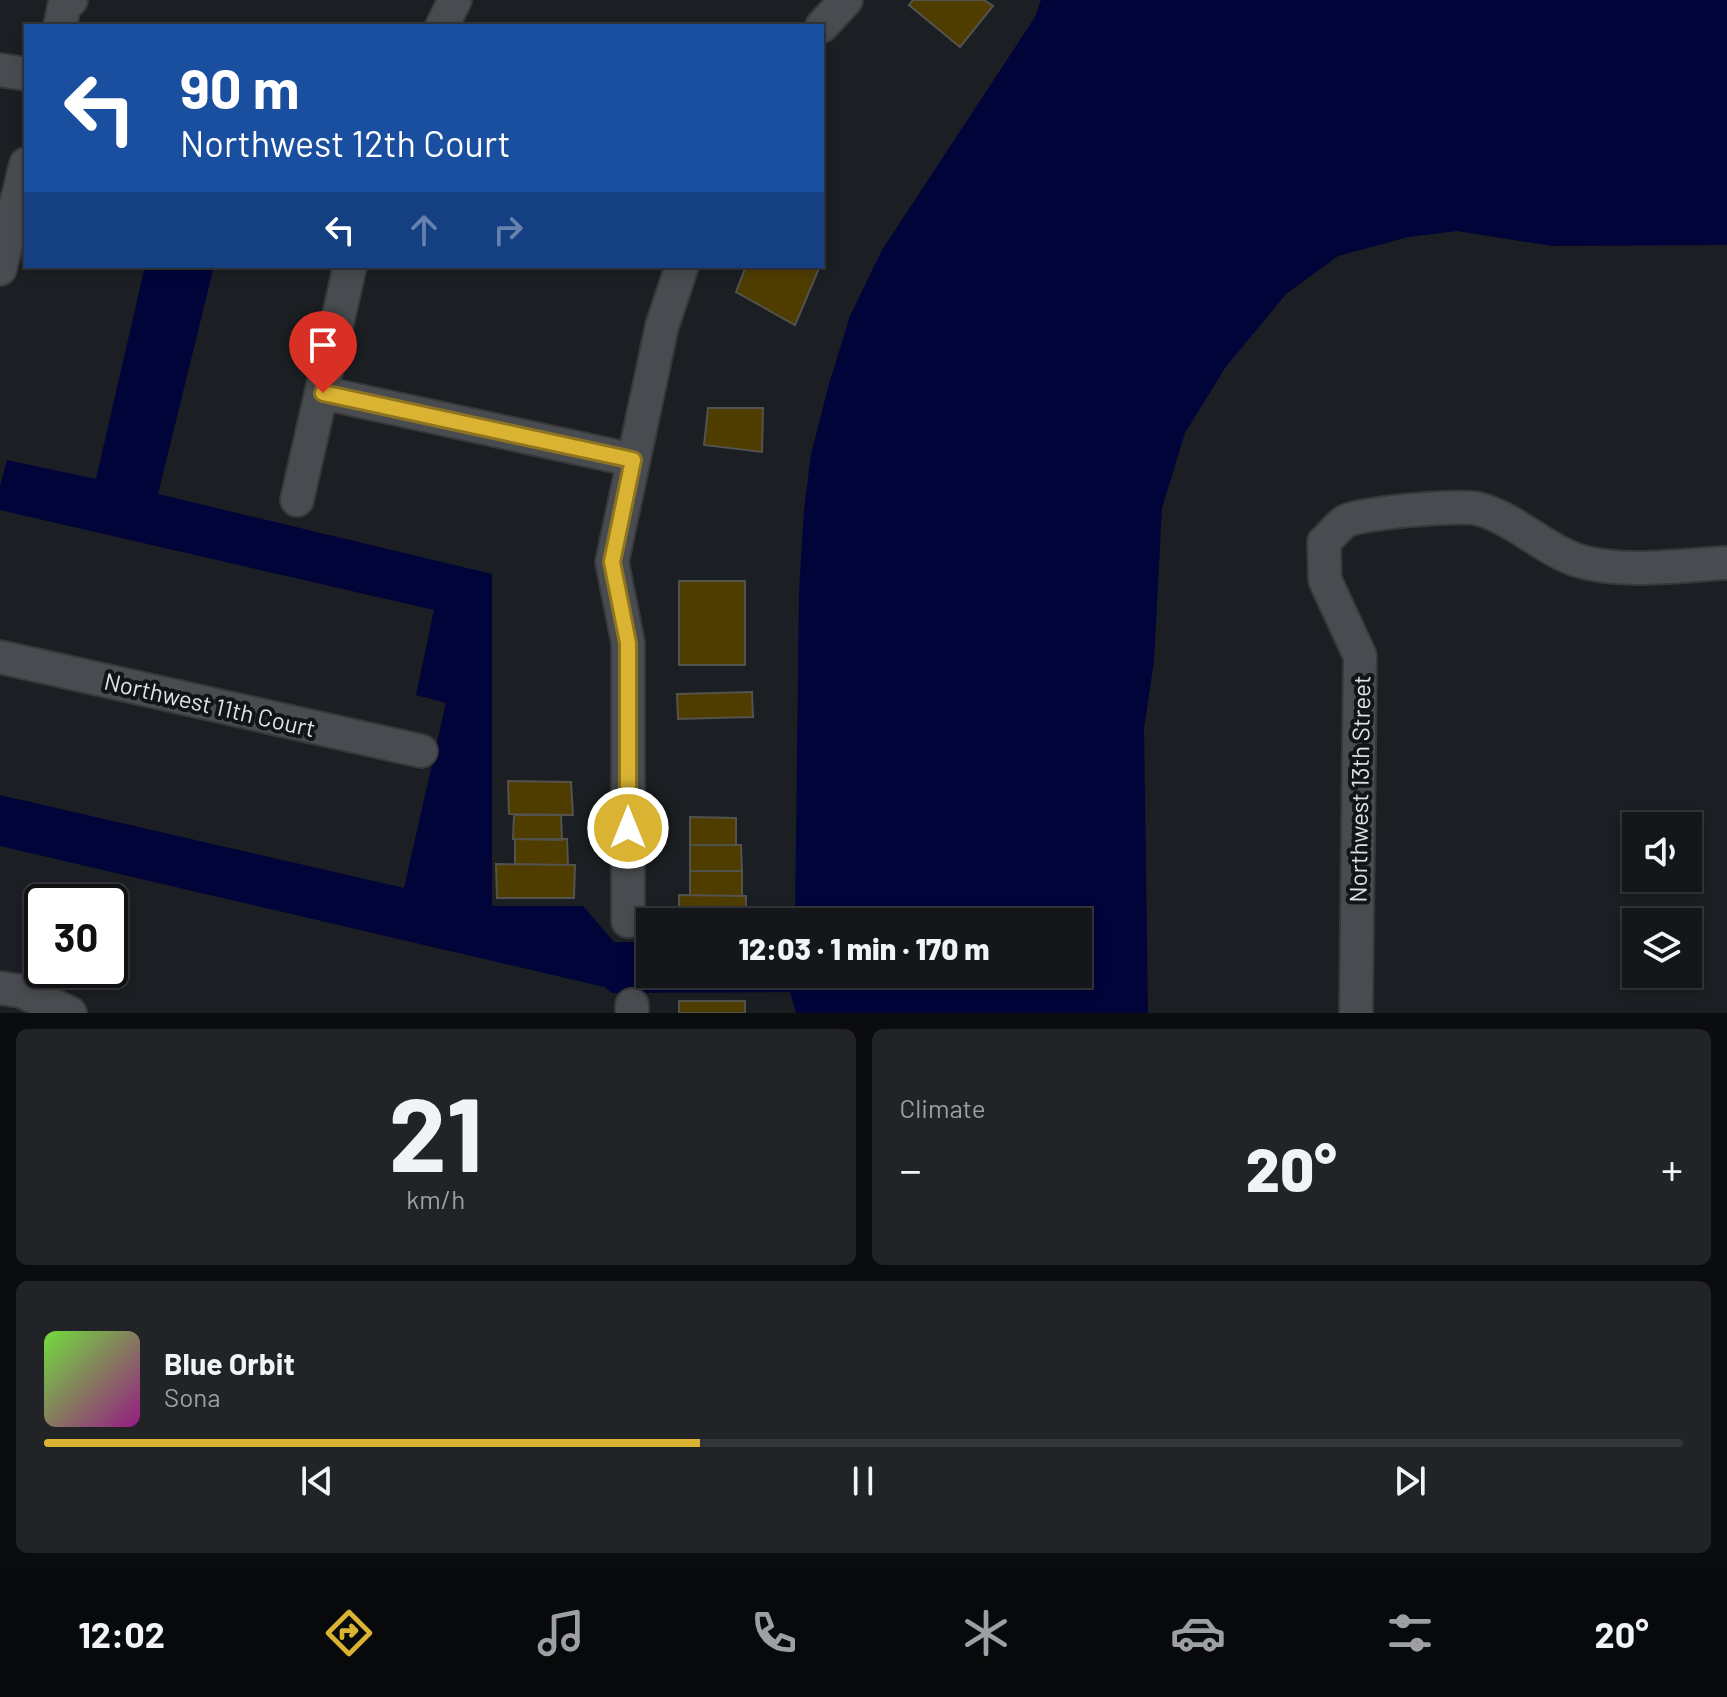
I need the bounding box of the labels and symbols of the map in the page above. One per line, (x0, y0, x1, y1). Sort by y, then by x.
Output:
pin (289, 311, 357, 393)
street label: Northwest 11th Court (102, 666, 318, 742)
street label: Northwest 13th Street (1343, 675, 1375, 903)
position arrow (586, 786, 670, 870)
speed limit sign: 30 (24, 884, 128, 988)

